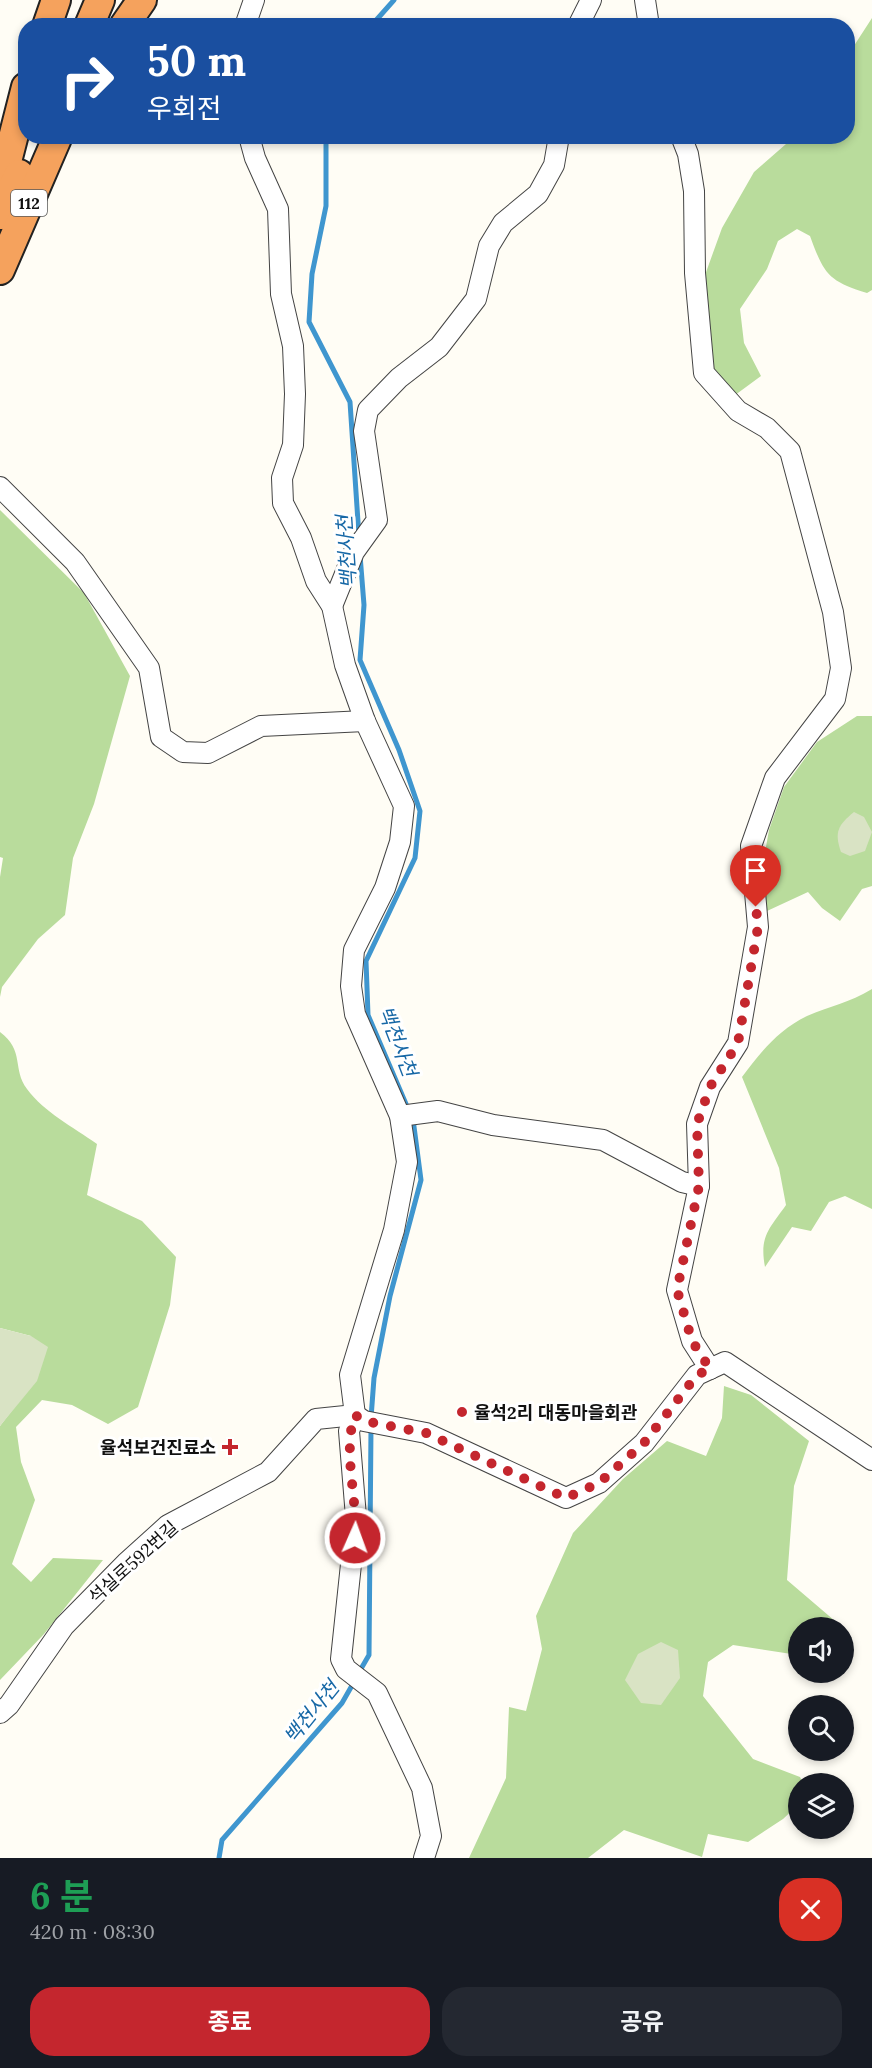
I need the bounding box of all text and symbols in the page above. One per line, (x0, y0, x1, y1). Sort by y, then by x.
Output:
text: 50 m (147, 34, 246, 88)
icon: right (48, 42, 126, 120)
text: 우회전 (147, 91, 222, 125)
road number: 112 (11, 190, 47, 216)
water label: 백천사천 (331, 512, 361, 590)
pin (730, 845, 781, 907)
icon: arrive (739, 854, 772, 887)
water label: 백천사천 (373, 1002, 424, 1082)
place label: 율석2리 대동마을회관 (474, 1401, 638, 1424)
marker: 율석2리 대동마을회관 (455, 1405, 469, 1419)
place label: 율석보건진료소 (100, 1436, 216, 1459)
marker: 율석보건진료소 (221, 1438, 239, 1456)
position arrow (323, 1506, 387, 1570)
street label: 석실로592번길 (83, 1516, 183, 1608)
map controls (788, 1617, 854, 1839)
button: sound (788, 1617, 854, 1683)
water label: 백천사천 (278, 1674, 346, 1748)
button: search (788, 1695, 854, 1761)
button: layers (788, 1773, 854, 1839)
text: 6 분 (30, 1873, 93, 1919)
button: close (779, 1878, 842, 1941)
text: 420 m · 08:30 (30, 1919, 155, 1944)
button: 종료 (30, 1987, 430, 2056)
button: 공유 (442, 1987, 842, 2056)

